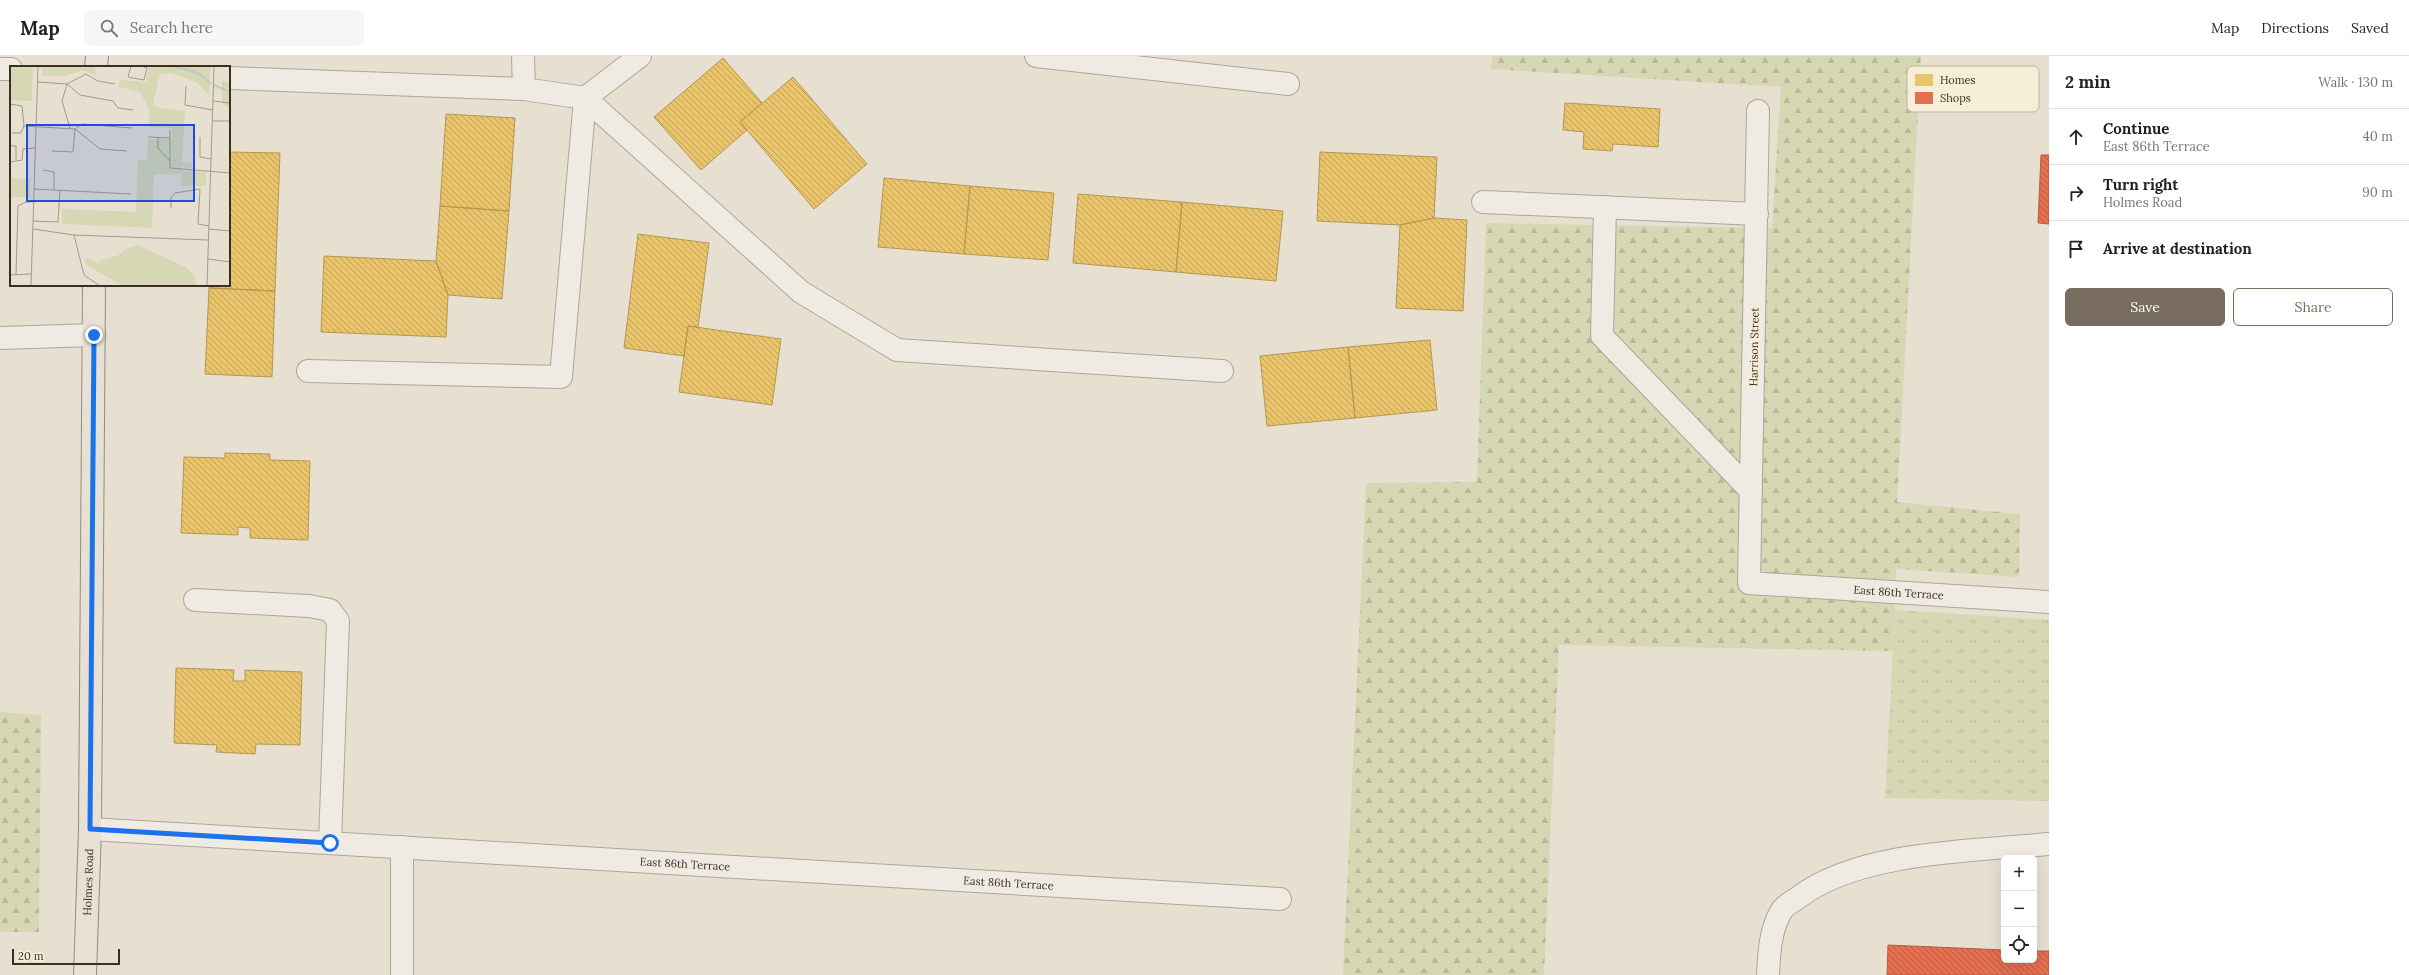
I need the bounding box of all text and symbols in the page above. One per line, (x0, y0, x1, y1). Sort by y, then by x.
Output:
search box (84, 10, 364, 46)
text: Map (20, 16, 60, 40)
icon: search (98, 17, 120, 39)
text: Search here (130, 18, 213, 37)
text: Map (2211, 19, 2239, 37)
text: Directions (2261, 19, 2329, 37)
text: Saved (2351, 19, 2389, 37)
inset map (10, 66, 230, 286)
legend (1907, 66, 2039, 112)
text: 2 min (2065, 71, 2111, 93)
text: Homes (1940, 73, 1976, 87)
text: Walk · 130 m (2318, 74, 2393, 91)
text: Shops (1940, 91, 1971, 105)
text: Continue (2103, 119, 2169, 138)
icon: ahead (2065, 126, 2087, 148)
text: 40 m (2363, 128, 2393, 145)
text: East 86th Terrace (2103, 138, 2210, 155)
text: Turn right (2103, 175, 2179, 194)
icon: right (2065, 182, 2087, 204)
text: 90 m (2362, 184, 2393, 201)
text: Holmes Road (2103, 194, 2182, 211)
icon: arrive (2065, 238, 2087, 260)
text: Arrive at destination (2103, 239, 2252, 258)
button: Save (2065, 288, 2225, 326)
button: Share (2233, 288, 2393, 326)
street label: Harrison Street (1746, 307, 1762, 387)
route end (85, 326, 103, 344)
street label: East 86th Terrace (1853, 583, 1944, 602)
route start (321, 834, 339, 852)
street label: Holmes Road (80, 848, 96, 916)
street label: East 86th Terrace (639, 854, 731, 874)
map controls (2001, 855, 2037, 963)
button: + (2001, 855, 2037, 891)
street label: East 86th Terrace (963, 873, 1054, 893)
button: − (2001, 891, 2037, 927)
button: locate (2001, 927, 2037, 963)
scale bar (12, 947, 120, 966)
text: 20 m (18, 949, 43, 963)

